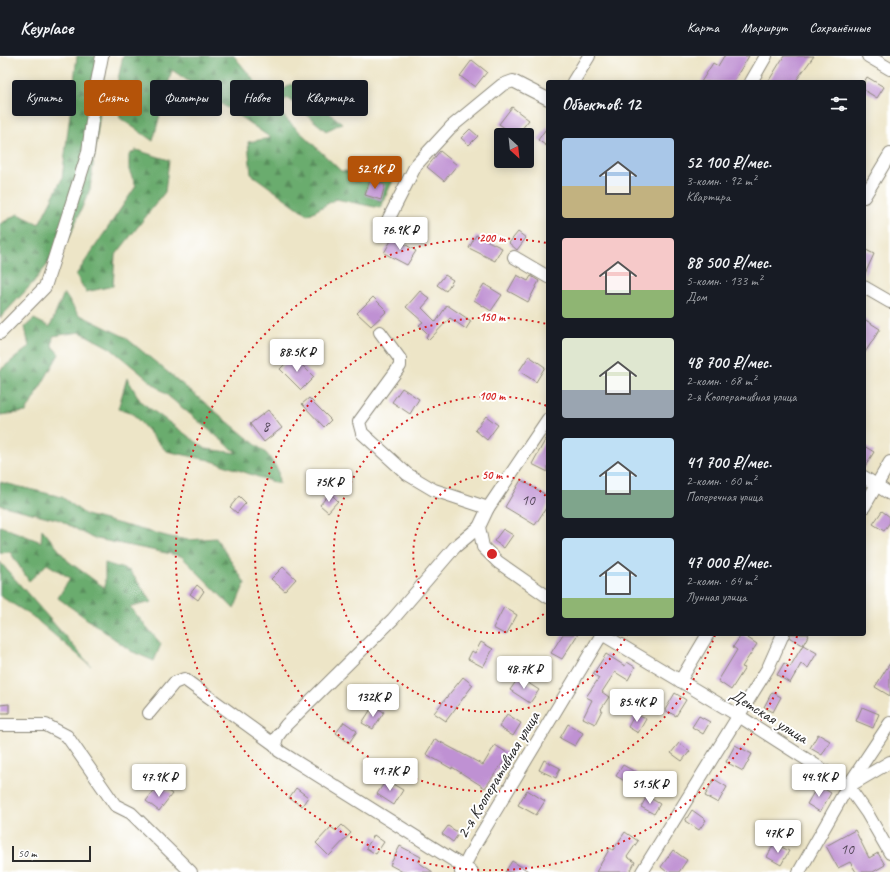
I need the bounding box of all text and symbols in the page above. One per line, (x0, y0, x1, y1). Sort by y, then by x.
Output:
text: Keyplace (20, 16, 73, 40)
text: Карта (687, 19, 719, 36)
text: Маршрут (741, 19, 787, 36)
text: Сохранённые (809, 19, 870, 36)
chip: Купить (12, 80, 76, 116)
chip: Снять (84, 80, 142, 116)
chip: Фильтры (150, 80, 222, 116)
chip: Новое (230, 80, 284, 116)
chip: Квартира (292, 80, 368, 116)
icon: filters (828, 93, 850, 115)
text: Объектов: 12 (562, 94, 641, 115)
north arrow (494, 128, 534, 168)
map controls (494, 128, 534, 168)
text: 52 100 ₽/мес. (686, 152, 771, 173)
icon: home (594, 154, 642, 202)
pin: 52.1K ₽ (338, 156, 412, 190)
text: 52.1K ₽ (357, 161, 393, 177)
text: 3-комн. · 92 m² (686, 173, 756, 189)
text: Квартира (686, 189, 730, 205)
pin: 76.9K ₽ (363, 217, 437, 251)
text: 76.9K ₽ (382, 222, 418, 238)
text: 200 m (479, 230, 506, 246)
text: 88 500 ₽/мес. (686, 252, 771, 273)
icon: home (594, 254, 642, 302)
text: 5-комн. · 133 m² (686, 273, 762, 289)
text: Дом (686, 289, 707, 305)
text: 150 m (479, 309, 506, 325)
pin: 88.5K ₽ (260, 339, 334, 373)
text: 88.5K ₽ (279, 344, 315, 360)
text: 48 700 ₽/мес. (686, 352, 772, 373)
icon: home (594, 354, 642, 402)
text: 2-комн. · 68 m² (686, 373, 756, 389)
text: 100 m (479, 388, 506, 404)
text: 2-я Кооперативная улица (686, 389, 797, 405)
house number: 8 (263, 417, 271, 436)
text: 41 700 ₽/мес. (686, 452, 772, 473)
icon: home (594, 454, 642, 502)
text: 50 m (482, 467, 503, 483)
pin: 75K ₽ (301, 469, 357, 503)
text: 2-комн. · 60 m² (686, 473, 756, 489)
text: 75K ₽ (315, 474, 343, 490)
text: Поперечная улица (686, 489, 762, 505)
house number: 10 (521, 491, 536, 510)
centre of rings (485, 547, 499, 561)
text: 47 000 ₽/мес. (686, 552, 772, 573)
icon: home (594, 554, 642, 602)
text: 2-комн. · 64 m² (686, 573, 756, 589)
text: Лунная улица (686, 589, 747, 605)
pin: 48.7K ₽ (487, 656, 561, 690)
text: 48.7K ₽ (506, 661, 542, 677)
pin: 132K ₽ (340, 684, 406, 718)
street label: Детская улица (726, 684, 814, 749)
text: 132K ₽ (356, 689, 390, 705)
pin: 85.4K ₽ (600, 689, 674, 723)
text: 85.4K ₽ (619, 694, 655, 710)
street label: 2-я Кооперативная улица (452, 707, 545, 842)
pin: 41.7K ₽ (353, 758, 427, 792)
text: 41.7K ₽ (372, 763, 408, 779)
pin: 47.9K ₽ (122, 764, 196, 798)
pin: 44.9K ₽ (782, 764, 856, 798)
text: 47.9K ₽ (141, 769, 177, 785)
text: 44.9K ₽ (801, 769, 837, 785)
pin: 51.5K ₽ (613, 771, 687, 805)
text: 51.5K ₽ (632, 776, 668, 792)
pin: 47K ₽ (750, 820, 806, 854)
text: 47K ₽ (764, 825, 792, 841)
house number: 10 (840, 840, 855, 859)
scale bar (12, 844, 91, 863)
text: 50 m (18, 846, 37, 860)

